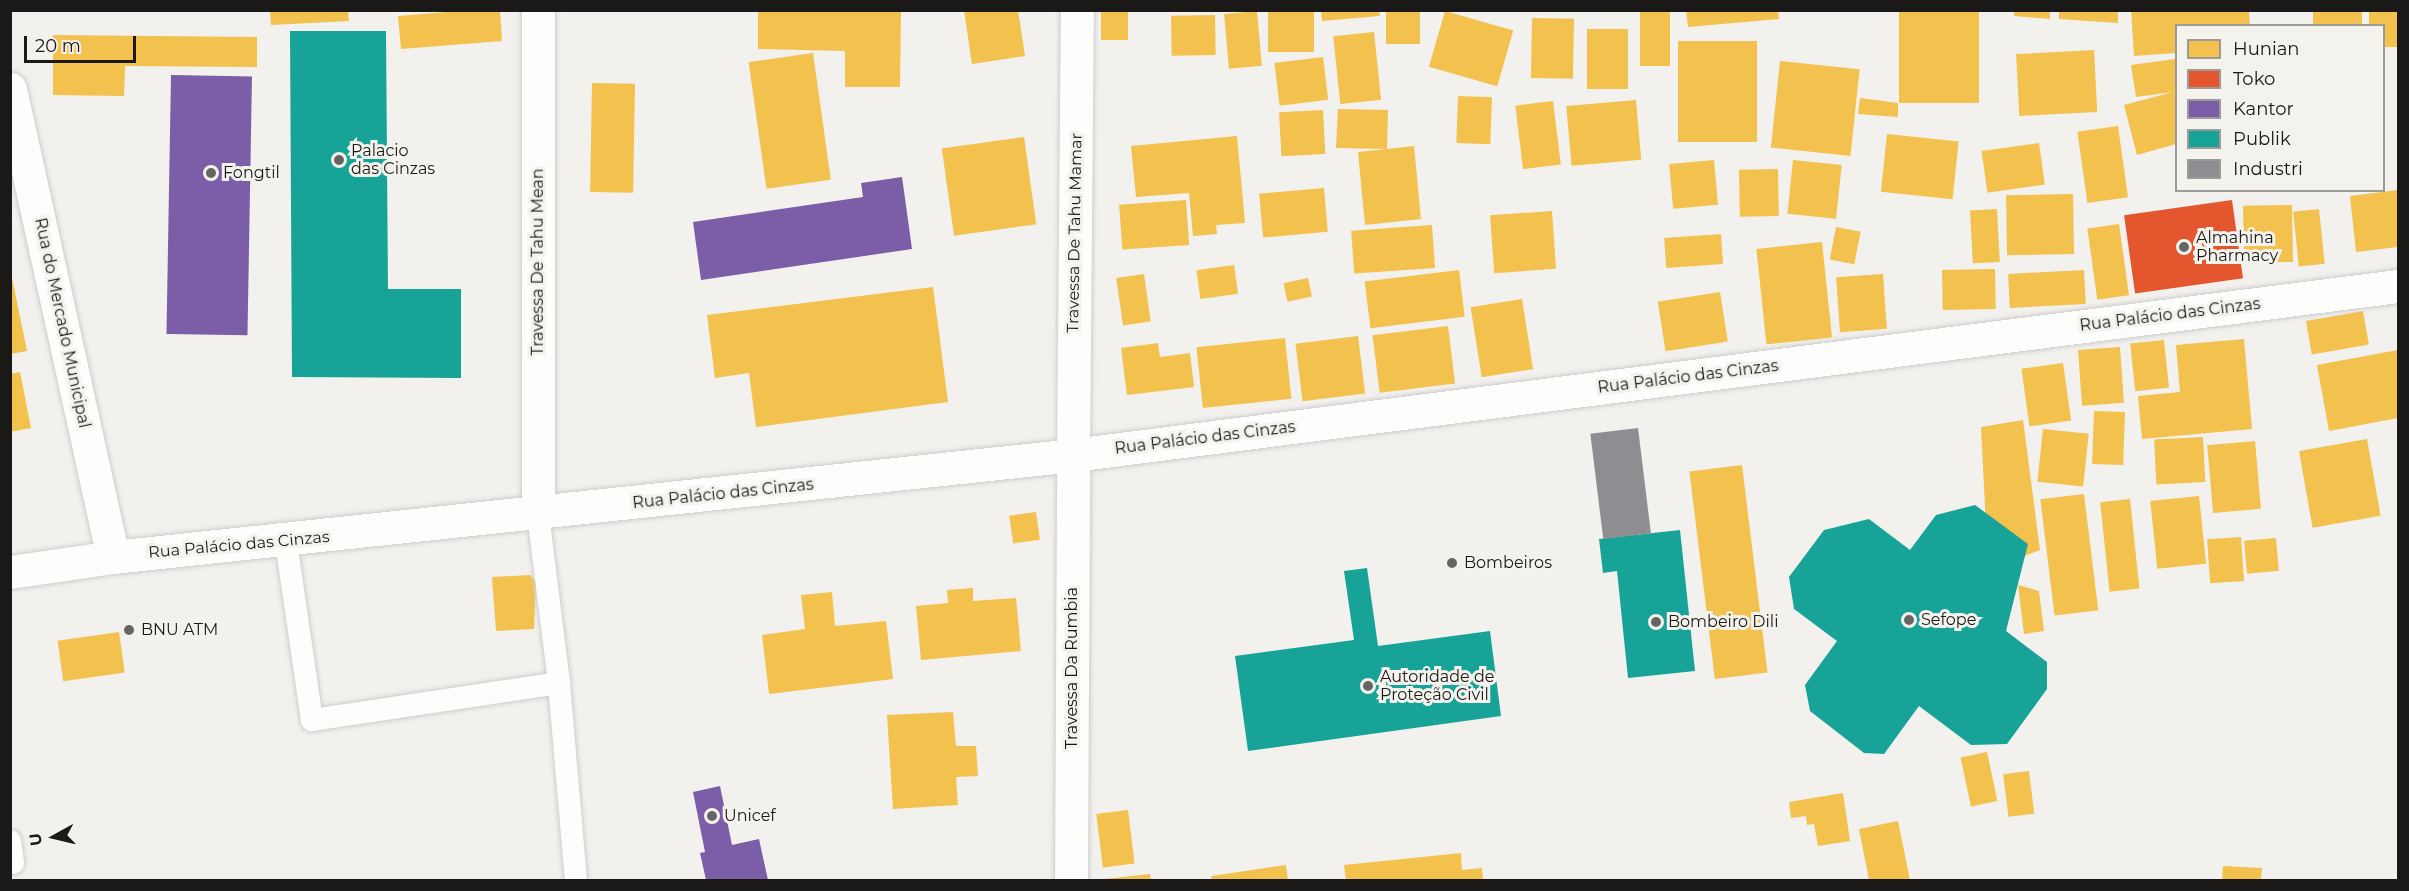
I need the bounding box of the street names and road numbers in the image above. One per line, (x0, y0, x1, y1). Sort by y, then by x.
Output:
street label: Travessa De Tahu Mamar (1064, 133, 1086, 333)
street label: Travessa De Tahu Mean (528, 168, 548, 356)
street label: Rua do Mercado Municipal (30, 216, 94, 430)
street label: Rua Palácio das Cinzas (2079, 294, 2261, 336)
street label: Rua Palácio das Cinzas (1597, 356, 1779, 398)
street label: Rua Palácio das Cinzas (1114, 417, 1296, 459)
street label: Rua Palácio das Cinzas (632, 475, 814, 513)
street label: Rua Palácio das Cinzas (148, 528, 330, 562)
street label: Travessa Da Rumbia (1062, 587, 1082, 749)

